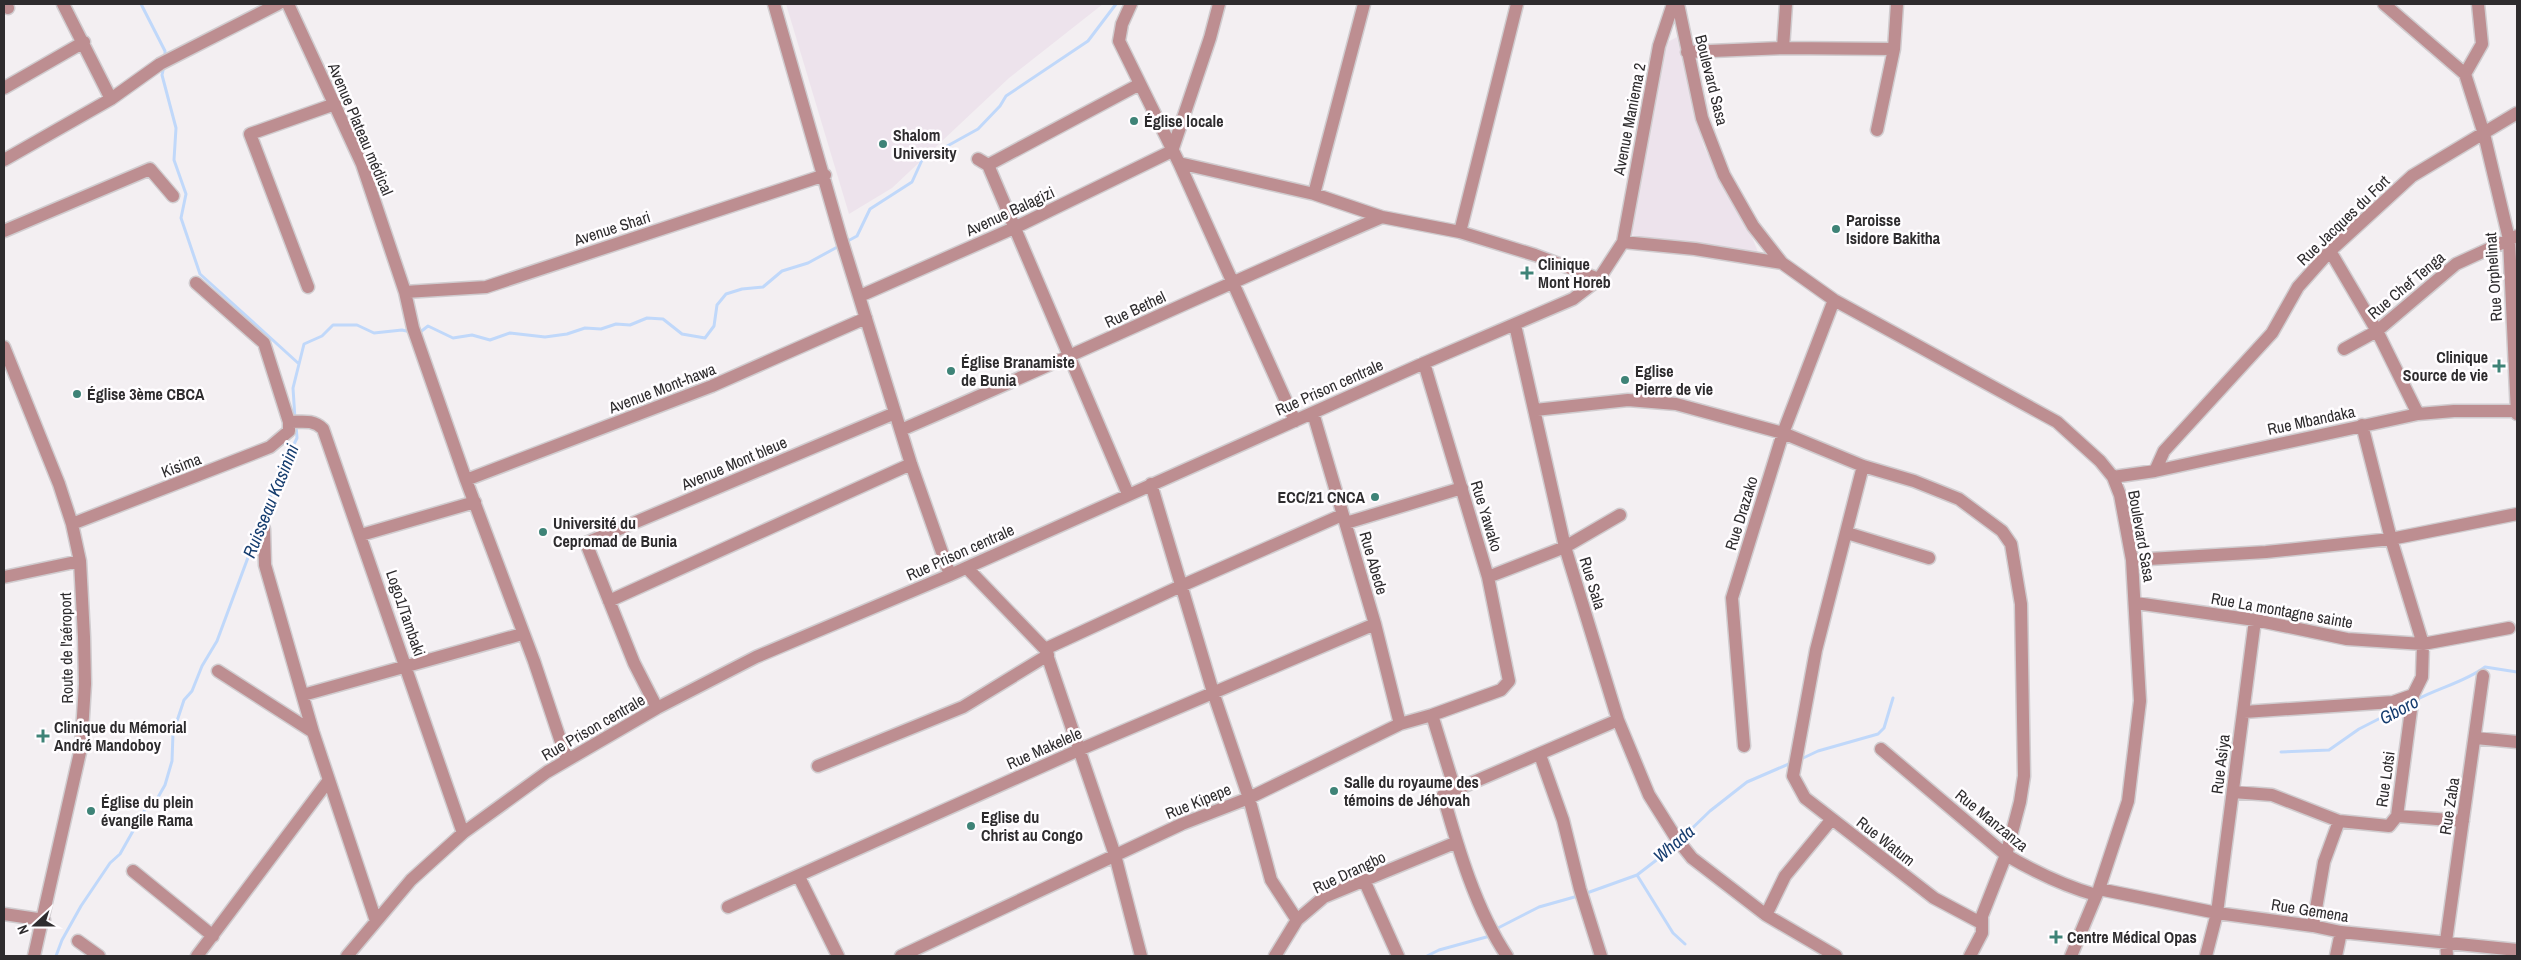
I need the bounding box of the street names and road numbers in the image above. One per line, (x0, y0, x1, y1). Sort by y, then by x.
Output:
street label: Boulevard Sasa (1690, 32, 1734, 128)
street label: Avenue Plateau médical (323, 58, 399, 199)
street label: Avenue Maniema 2 (1607, 61, 1651, 178)
street label: Rue Jacques du Fort (2292, 170, 2394, 270)
street label: Avenue Balagizi (961, 181, 1058, 242)
street label: Avenue Shari (570, 205, 653, 251)
street label: Rue Orphelinat (2479, 232, 2507, 322)
street label: Rue Chef Tenga (2363, 246, 2450, 324)
street label: Rue Bethel (1101, 285, 1169, 333)
street label: Rue Prison centrale (1272, 353, 1386, 421)
street label: Avenue Mont-hawa (604, 357, 719, 419)
street label: Rue Mbandaka (2265, 400, 2357, 440)
street label: Avenue Mont bleue (677, 431, 790, 496)
street label: Kisima (158, 447, 205, 483)
street label: Rue Drazako (1719, 473, 1763, 553)
street label: Rue Yawako (1466, 478, 1508, 554)
street label: Boulevard Sasa (2123, 488, 2161, 584)
street label: Rue Prison centrale (903, 518, 1017, 586)
street label: Rue Abede (1354, 529, 1394, 597)
street label: Rue Sala (1575, 554, 1612, 613)
street label: Logo1/Tambaki (381, 567, 431, 659)
street label: Rue La montagne sainte (2209, 587, 2355, 633)
street label: Route de l'aéroport (54, 592, 78, 704)
street label: Rue Prison centrale (537, 688, 649, 766)
street label: Rue Makelele (1003, 722, 1085, 774)
street label: Rue Asiya (2205, 732, 2235, 795)
street label: Rue Lotsi (2370, 750, 2400, 808)
street label: Rue Zaba (2434, 775, 2464, 836)
street label: Rue Kipepe (1162, 778, 1234, 824)
street label: Rue Manzanza (1951, 784, 2034, 857)
street label: Rue Watum (1852, 811, 1920, 871)
street label: Rue Drangbo (1309, 846, 1389, 898)
street label: Rue Gemena (2270, 893, 2351, 927)

